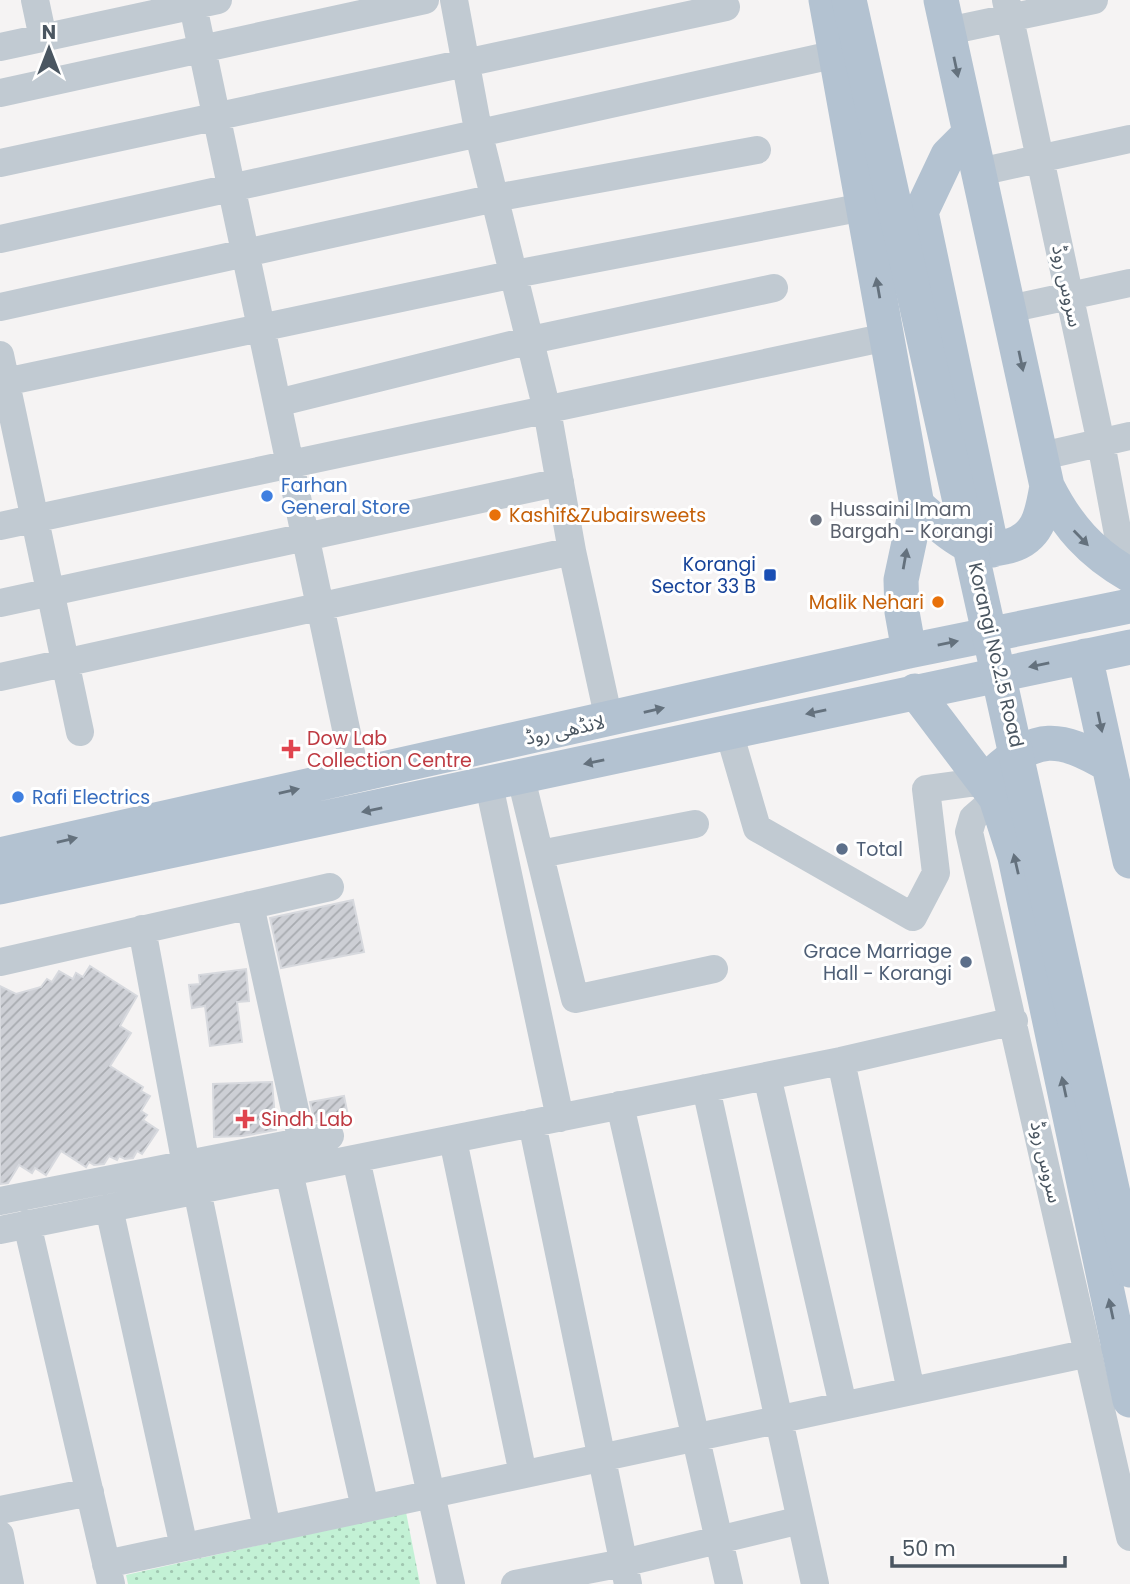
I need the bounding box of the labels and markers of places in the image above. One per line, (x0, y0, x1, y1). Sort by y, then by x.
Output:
place label: Farhan General Store (281, 472, 410, 521)
marker: Farhan General Store (259, 488, 275, 504)
place label: Hussaini Imam Bargah - Korangi (830, 496, 993, 545)
place label: Kashif&Zubairsweets (509, 502, 706, 529)
marker: Kashif&Zubairsweets (487, 507, 503, 523)
marker: Hussaini Imam Bargah - Korangi (808, 512, 824, 528)
place label: Korangi Sector 33 B (651, 551, 756, 600)
marker: Korangi Sector 33 B (762, 567, 778, 583)
place label: Malik Nehari (809, 589, 924, 616)
marker: Malik Nehari (930, 594, 946, 610)
place label: Dow Lab Collection Centre (307, 725, 472, 774)
marker: Dow Lab Collection Centre (281, 739, 301, 759)
place label: Rafi Electrics (32, 784, 150, 811)
marker: Rafi Electrics (10, 789, 26, 805)
place label: Total (856, 836, 903, 863)
marker: Total (834, 841, 850, 857)
place label: Grace Marriage Hall - Korangi (803, 938, 952, 987)
marker: Grace Marriage Hall - Korangi (958, 954, 974, 970)
place label: Sindh Lab (261, 1106, 353, 1133)
marker: Sindh Lab (235, 1109, 255, 1129)

